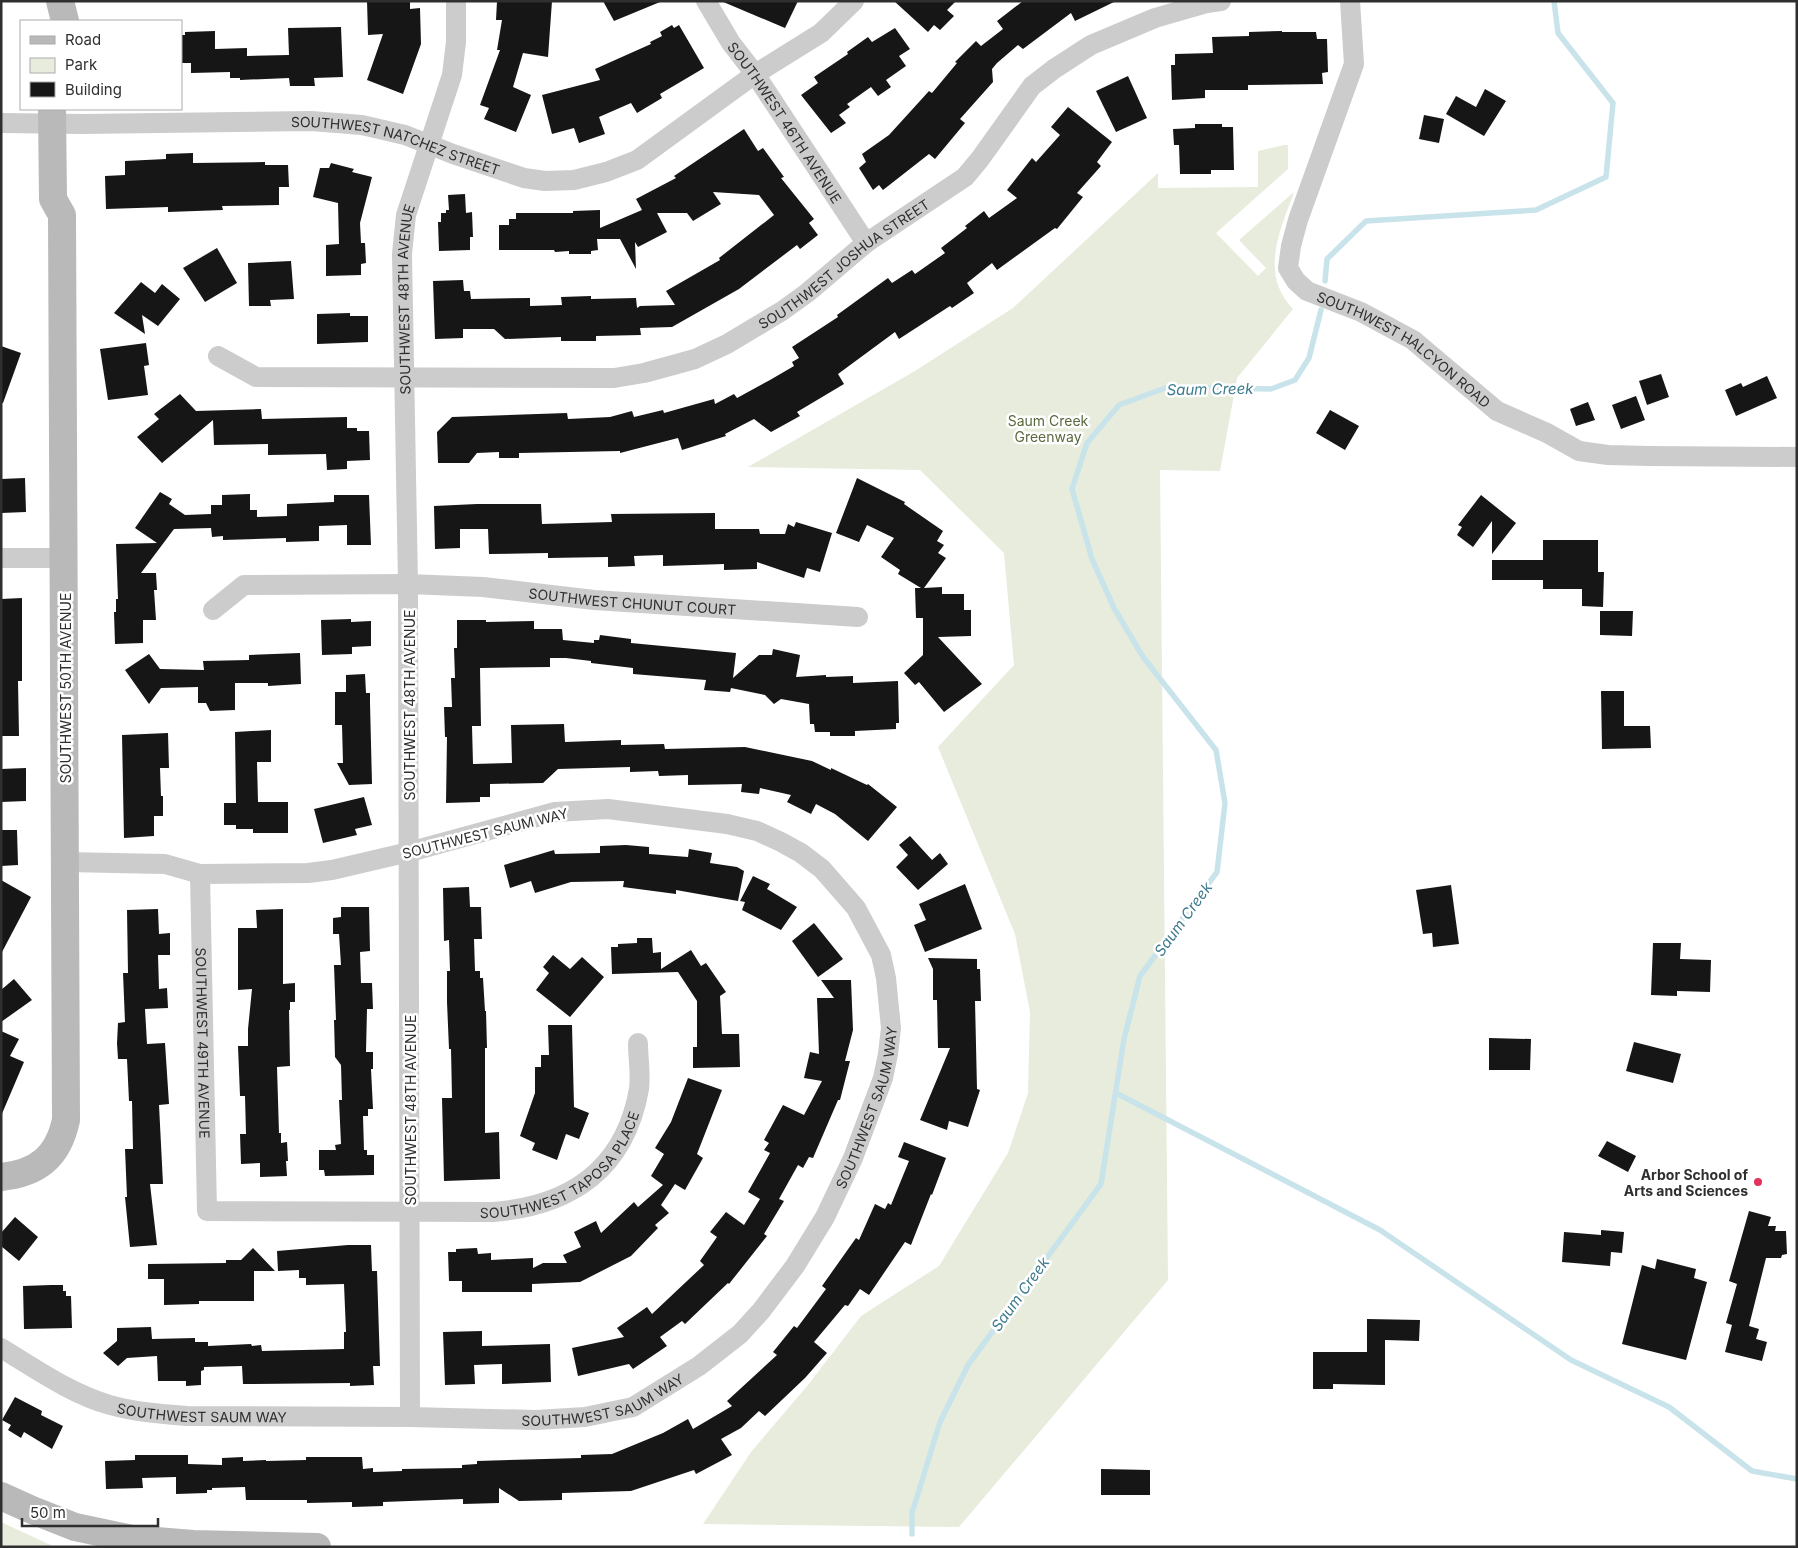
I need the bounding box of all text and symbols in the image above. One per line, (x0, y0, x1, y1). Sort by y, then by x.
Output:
legend (20, 20, 182, 110)
text: Road (65, 30, 101, 49)
street label: SOUTHWEST 46TH AVENUE (725, 38, 846, 206)
text: Park (65, 55, 98, 74)
text: Building (65, 80, 122, 99)
street label: SOUTHWEST NATCHEZ STREET (291, 112, 502, 178)
street label: SOUTHWEST JOSHUA STREET (755, 195, 932, 332)
street label: SOUTHWEST 48TH AVENUE (393, 202, 418, 395)
street label: SOUTHWEST HALCYON ROAD (1315, 287, 1494, 411)
water label: Saum Creek (1166, 379, 1254, 399)
park label: Saum Creek Greenway (1008, 412, 1089, 445)
street label: SOUTHWEST CHUNUT COURT (528, 584, 737, 618)
street label: SOUTHWEST 50TH AVENUE (57, 593, 74, 783)
street label: SOUTHWEST 48TH AVENUE (401, 610, 418, 800)
street label: SOUTHWEST SAUM WAY (400, 804, 570, 862)
water label: Saum Creek (1150, 878, 1217, 960)
street label: SOUTHWEST 49TH AVENUE (193, 947, 214, 1139)
street label: SOUTHWEST 48TH AVENUE (402, 1015, 419, 1205)
street label: SOUTHWEST SAUM WAY (831, 1025, 900, 1191)
street label: SOUTHWEST TAPOSA PLACE (480, 1109, 642, 1221)
place label: Arbor School of Arts and Sciences (1624, 1166, 1748, 1199)
marker: Arbor School of Arts and Sciences (1752, 1176, 1764, 1188)
water label: Saum Creek (987, 1253, 1054, 1335)
street label: SOUTHWEST SAUM WAY (521, 1369, 687, 1429)
street label: SOUTHWEST SAUM WAY (115, 1399, 287, 1425)
scale bar (22, 1496, 159, 1528)
text: 50 m (30, 1503, 66, 1522)

